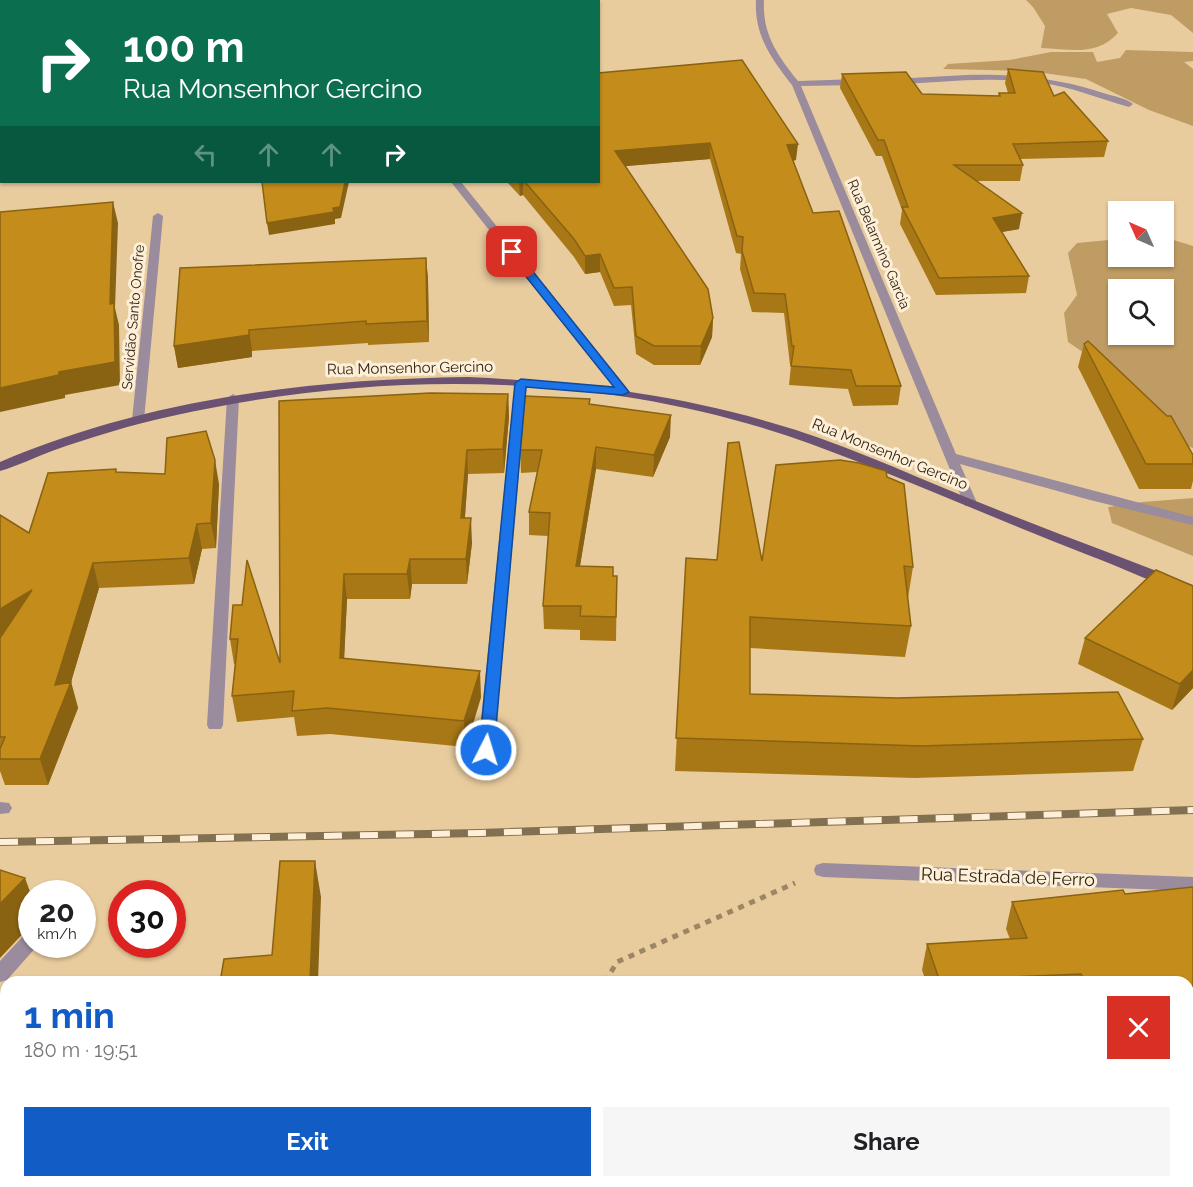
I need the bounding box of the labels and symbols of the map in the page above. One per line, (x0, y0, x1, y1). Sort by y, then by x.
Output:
street label: Rua Belarmino Garcia (844, 177, 914, 311)
north arrow (1108, 201, 1174, 267)
pin (486, 226, 537, 277)
street label: Servidão Santo Onofre (119, 244, 147, 390)
street label: Rua Monsenhor Gercino (327, 358, 493, 378)
street label: Rua Monsenhor Gercino (810, 415, 971, 494)
position arrow (454, 718, 518, 782)
street label: Rua Estrada de Ferro (921, 863, 1096, 890)
speed limit sign: 30 (108, 880, 186, 958)

